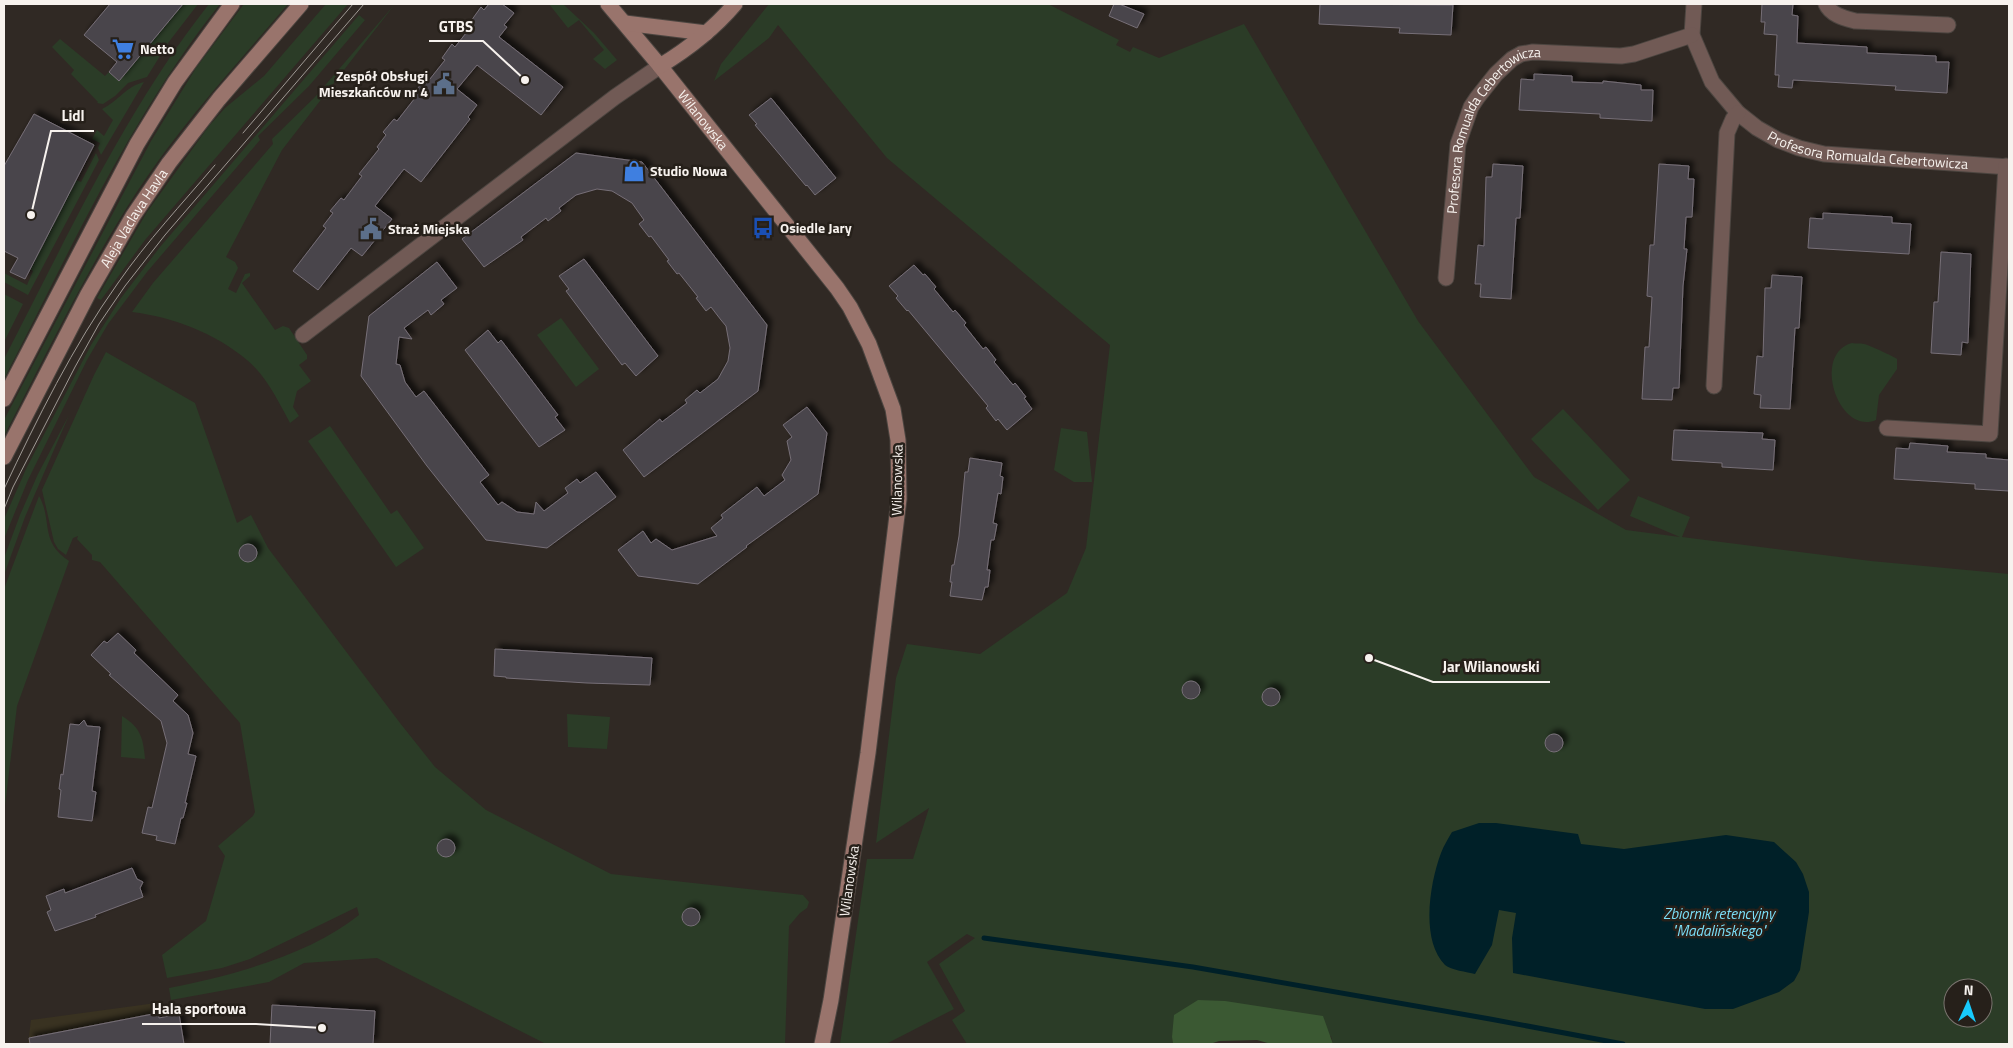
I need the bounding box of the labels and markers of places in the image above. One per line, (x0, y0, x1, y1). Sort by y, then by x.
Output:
callout: GTBS (429, 11, 483, 41)
supermarket icon: Netto (110, 36, 136, 62)
place label: Netto (140, 38, 174, 59)
place label: Zespół Obsługi Mieszkańców nr 4 (319, 65, 428, 102)
public building icon: Zespół Obsługi Mieszkańców nr 4 (431, 71, 457, 97)
callout: Lidl (51, 101, 94, 131)
shop icon: Studio Nowa (621, 158, 647, 184)
place label: Studio Nowa (650, 160, 727, 181)
bus stop icon: Osiedle Jary (750, 215, 776, 241)
public building icon: Straż Miejska (358, 216, 384, 242)
place label: Osiedle Jary (780, 217, 852, 238)
place label: Straż Miejska (388, 218, 470, 239)
callout: Jar Wilanowski (1433, 652, 1550, 682)
callout: Hala sportowa (142, 994, 256, 1024)

